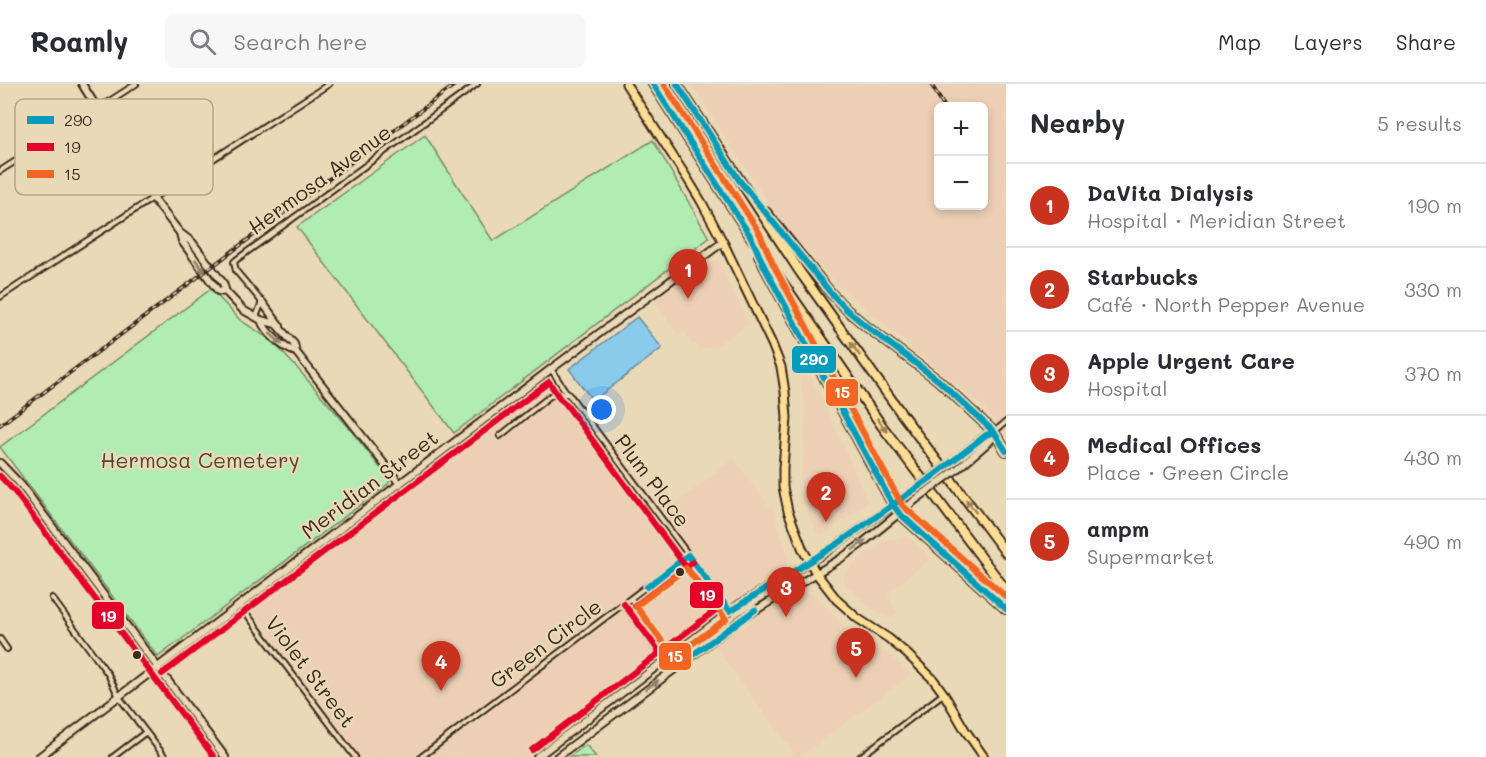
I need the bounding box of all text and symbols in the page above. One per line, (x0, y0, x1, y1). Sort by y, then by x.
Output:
search box (165, 14, 585, 68)
text: Roamly (30, 23, 129, 59)
icon: search (186, 25, 219, 58)
text: Search here (234, 27, 367, 56)
text: Map (1218, 28, 1261, 55)
text: Layers (1294, 28, 1363, 55)
text: Share (1396, 28, 1456, 55)
legend (15, 99, 213, 195)
map controls (934, 102, 988, 210)
button: + (934, 102, 988, 156)
text: Nearby (1030, 106, 1125, 140)
text: 290 (64, 109, 92, 130)
text: 5 results (1377, 110, 1462, 136)
street label: Hermosa Avenue (242, 118, 396, 240)
text: 19 (64, 136, 81, 157)
button: − (934, 156, 988, 210)
text: 15 (64, 163, 80, 184)
text: DaVita Dialysis (1087, 178, 1254, 207)
text: 1 (1045, 192, 1054, 218)
text: 190 m (1407, 192, 1462, 218)
text: Hospital · Meridian Street (1087, 207, 1346, 233)
pin: 1 (668, 250, 708, 299)
one-way arrow (194, 257, 206, 273)
text: Starbucks (1087, 262, 1198, 291)
text: 2 (1044, 276, 1055, 302)
text: 330 m (1404, 276, 1462, 302)
text: Café · North Pepper Avenue (1087, 291, 1365, 317)
one-way arrow (268, 332, 283, 346)
one-way arrow (850, 341, 861, 357)
line badge: 290 (791, 345, 837, 374)
text: Apple Urgent Care (1087, 346, 1295, 375)
text: 290 (800, 348, 828, 369)
text: 3 (1044, 360, 1056, 386)
text: 370 m (1404, 360, 1462, 386)
text: Hospital (1087, 375, 1168, 401)
line badge: 15 (825, 378, 859, 407)
text: 15 (834, 381, 850, 402)
your location (587, 395, 616, 424)
one-way arrow (875, 418, 887, 433)
street label: Meridian Street (295, 423, 443, 544)
street label: Plum Place (609, 428, 697, 532)
text: Medical Offices (1087, 430, 1261, 459)
text: 4 (1043, 444, 1056, 470)
text: 430 m (1404, 444, 1462, 470)
park label: Hermosa Cemetery (100, 446, 300, 473)
text: Place · Green Circle (1087, 459, 1289, 485)
pin: 2 (806, 472, 846, 522)
one-way arrow (965, 498, 977, 514)
text: ampm (1087, 514, 1149, 543)
text: 5 (1044, 528, 1055, 554)
text: 490 m (1404, 528, 1462, 554)
one-way arrow (851, 539, 867, 552)
text: Supermarket (1087, 543, 1214, 569)
unlabelled marker (674, 566, 686, 578)
pin: 3 (766, 568, 806, 617)
line badge: 19 (689, 581, 724, 609)
text: 19 (699, 584, 716, 605)
street label: Green Circle (484, 592, 606, 694)
line badge: 19 (91, 601, 125, 630)
text: 19 (100, 605, 117, 626)
street label: Violet Street (260, 610, 362, 733)
pin: 5 (836, 628, 876, 678)
pin: 4 (422, 642, 460, 691)
line badge: 15 (658, 642, 692, 671)
text: 15 (667, 645, 683, 666)
unlabelled marker (131, 649, 143, 661)
one-way arrow (644, 680, 659, 692)

